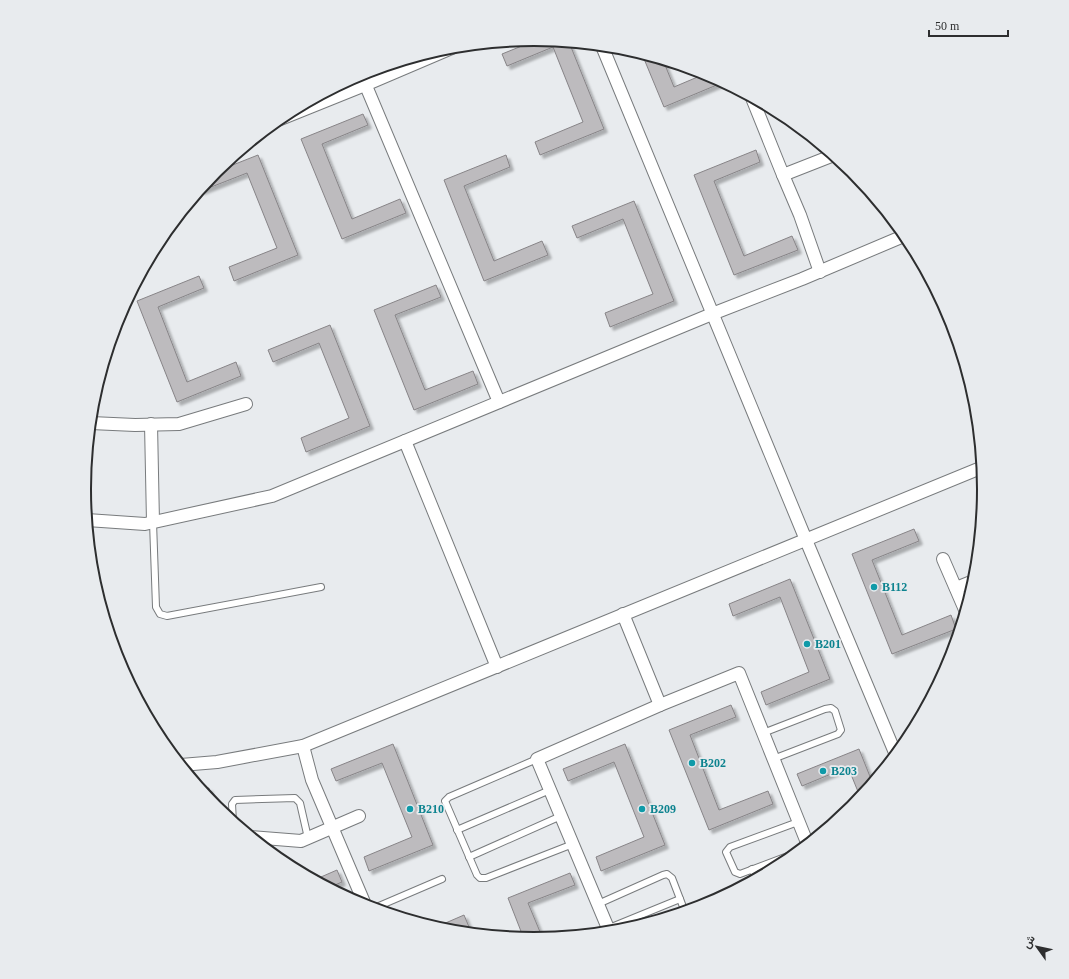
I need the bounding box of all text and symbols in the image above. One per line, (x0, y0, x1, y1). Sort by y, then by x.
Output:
scale bar (929, 12, 1008, 38)
text: 50 m (935, 19, 960, 33)
place label: B112 (882, 580, 907, 594)
marker: B112 (869, 582, 879, 592)
place label: B201 (815, 637, 841, 651)
marker: B201 (802, 639, 812, 649)
place label: B202 (700, 756, 726, 770)
marker: B202 (687, 758, 697, 768)
place label: B203 (831, 764, 857, 778)
marker: B203 (818, 766, 828, 776)
place label: B210 (418, 802, 444, 816)
place label: B209 (650, 802, 676, 816)
marker: B210 (405, 804, 415, 814)
marker: B209 (637, 804, 647, 814)
north arrow (1017, 927, 1057, 967)
text: ش (1020, 933, 1038, 951)

